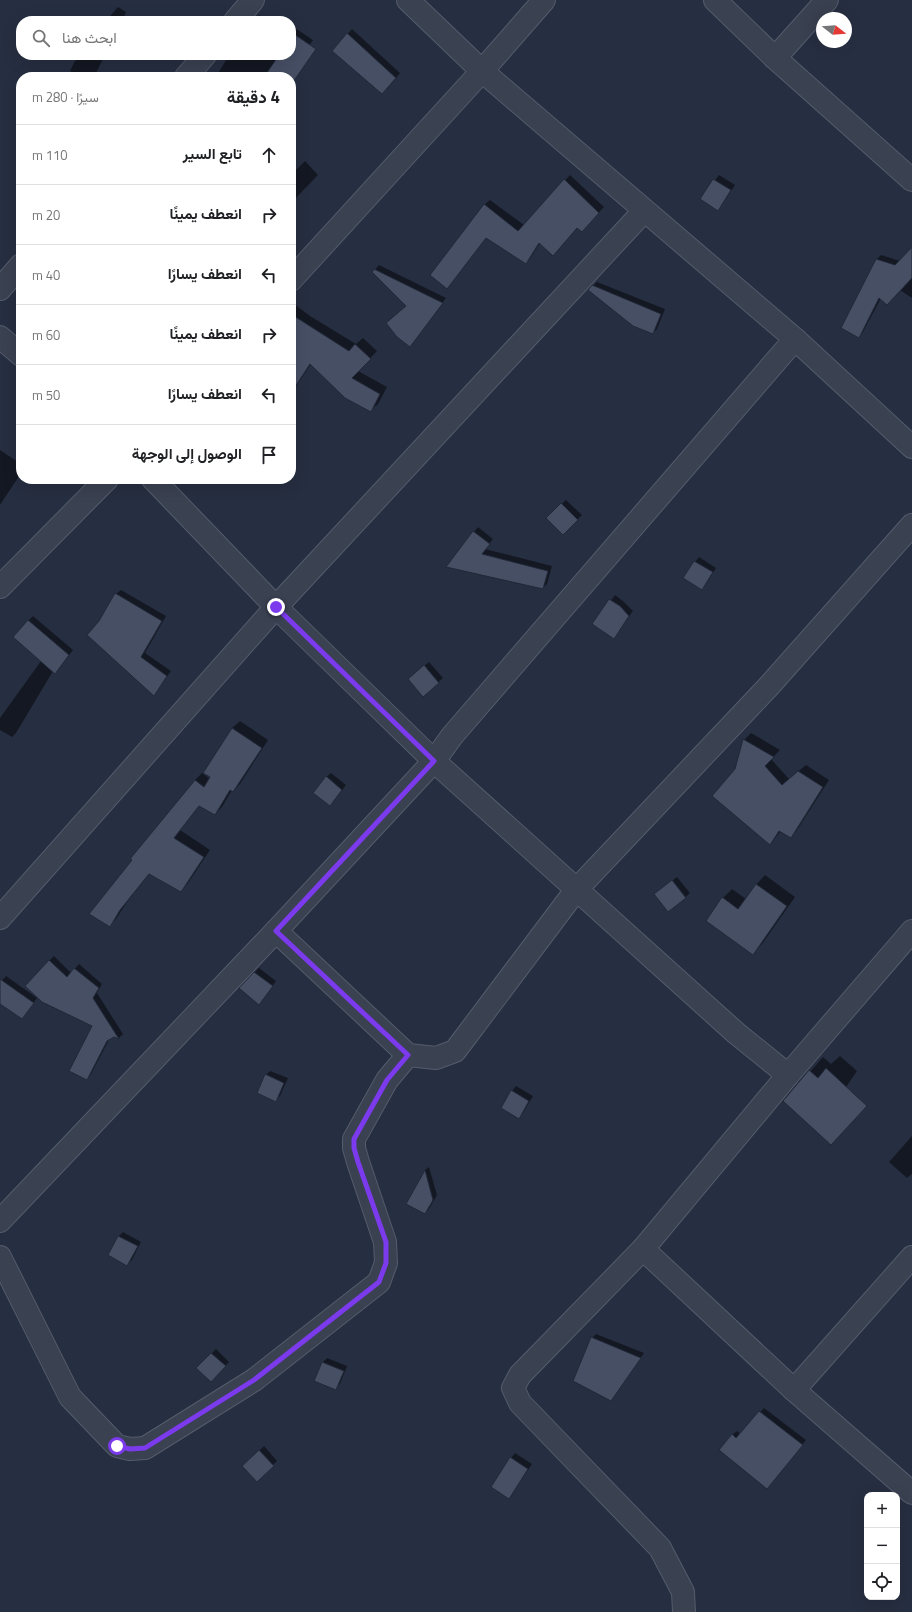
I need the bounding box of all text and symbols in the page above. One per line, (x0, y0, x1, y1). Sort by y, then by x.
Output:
north arrow (816, 12, 852, 48)
search box (16, 16, 296, 60)
text: ابحث هنا (62, 26, 117, 49)
icon: search (30, 27, 52, 49)
text: 4 دقيقة (227, 84, 280, 110)
text: سيرًا · 280 m (32, 87, 99, 107)
text: تابع السير (183, 142, 242, 165)
icon: ahead (258, 144, 280, 166)
text: 110 m (32, 145, 68, 165)
text: انعطف يمينًا (170, 202, 242, 225)
icon: right (258, 204, 280, 226)
text: 20 m (32, 205, 60, 225)
text: انعطف يسارًا (168, 262, 242, 285)
icon: left (258, 264, 280, 286)
text: 40 m (32, 265, 60, 285)
text: انعطف يمينًا (170, 322, 242, 345)
icon: right (258, 324, 280, 346)
text: 60 m (32, 325, 60, 345)
text: انعطف يسارًا (168, 382, 242, 405)
icon: left (258, 384, 280, 406)
text: 50 m (32, 385, 60, 405)
text: الوصول إلى الوجهة (132, 442, 242, 465)
icon: arrive (258, 444, 280, 466)
route end (267, 598, 285, 616)
route start (108, 1437, 126, 1455)
map controls (864, 1492, 900, 1600)
button: + (864, 1492, 900, 1528)
button: − (864, 1528, 900, 1564)
button: locate (864, 1564, 900, 1600)

